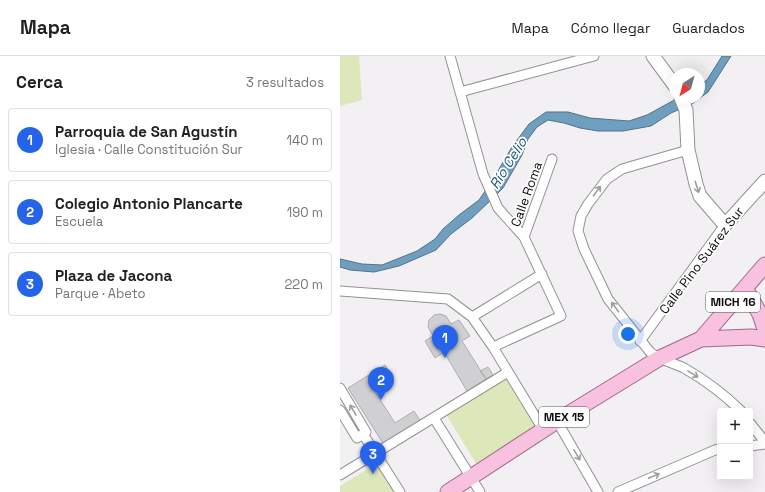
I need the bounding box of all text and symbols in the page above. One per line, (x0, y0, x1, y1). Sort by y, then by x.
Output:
text: Mapa (20, 15, 71, 40)
text: Mapa (512, 19, 549, 37)
text: Cómo llegar (571, 19, 650, 37)
text: Guardados (672, 19, 745, 37)
north arrow (669, 68, 705, 104)
text: Cerca (16, 71, 63, 93)
text: 3 resultados (246, 74, 324, 91)
text: Parroquia de San Agustín (55, 122, 237, 141)
text: 1 (27, 132, 33, 149)
text: 140 m (287, 132, 323, 149)
water label: Río Celio (485, 134, 531, 192)
text: Iglesia · Calle Constitución Sur (55, 141, 243, 158)
street label: Calle Roma (507, 159, 546, 229)
one-way arrow (694, 181, 702, 193)
one-way arrow (593, 186, 601, 197)
text: Colegio Antonio Plancarte (55, 194, 243, 213)
street label: Calle Pino Suárez Sur (655, 203, 747, 317)
text: 2 (26, 204, 34, 221)
text: 190 m (287, 204, 323, 221)
text: Escuela (55, 213, 103, 230)
text: Plaza de Jacona (55, 266, 172, 285)
text: 3 (26, 276, 34, 293)
text: 220 m (284, 276, 323, 293)
text: Parque · Abeto (55, 285, 146, 302)
road number: MICH 16 (706, 292, 760, 312)
one-way arrow (611, 302, 619, 313)
your location (618, 324, 638, 344)
pin: 1 (432, 325, 458, 358)
pin: 2 (368, 367, 394, 400)
one-way arrow (687, 371, 699, 379)
one-way arrow (349, 405, 357, 416)
road number: MEX 15 (539, 407, 589, 427)
map controls (717, 408, 753, 480)
button: + (717, 408, 753, 444)
pin: 3 (360, 441, 386, 474)
button: − (717, 444, 753, 480)
one-way arrow (573, 449, 581, 461)
one-way arrow (647, 472, 659, 480)

